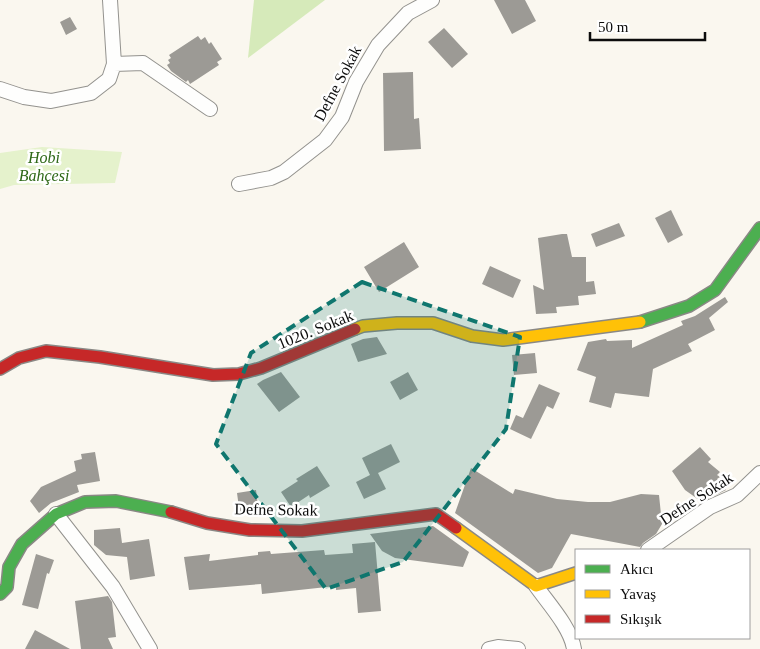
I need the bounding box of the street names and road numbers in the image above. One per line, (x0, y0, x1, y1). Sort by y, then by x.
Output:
street label: Defne Sokak (310, 43, 364, 124)
street label: 1020. Sokak (275, 307, 355, 352)
street label: Defne Sokak (657, 469, 736, 528)
street label: Defne Sokak (234, 500, 318, 519)

